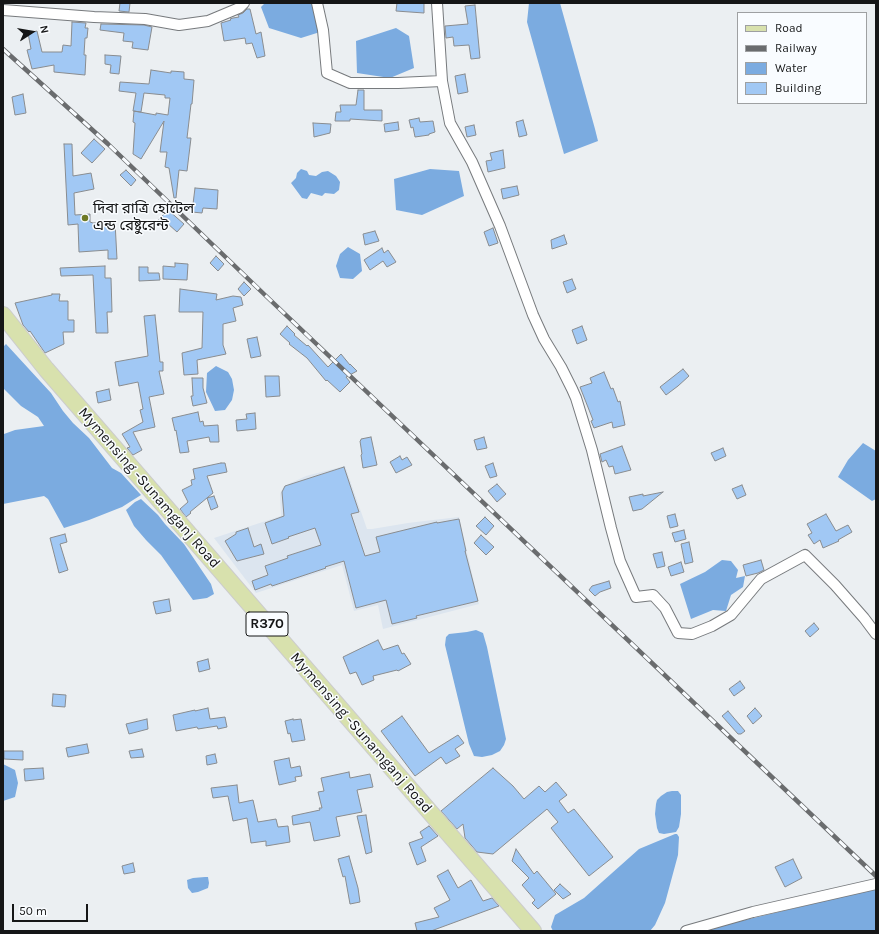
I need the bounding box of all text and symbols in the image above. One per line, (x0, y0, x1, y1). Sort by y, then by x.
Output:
north arrow (12, 12, 52, 52)
legend (737, 12, 867, 104)
text: Road (775, 21, 803, 35)
text: N (37, 24, 51, 35)
text: Railway (775, 41, 817, 55)
text: Water (775, 61, 807, 75)
text: Building (775, 81, 821, 95)
place label: দিবা রাত্রি হোটেল এন্ড রেষ্টুরেন্ট (93, 200, 194, 235)
marker: দিবা রাত্রি হোটেল এন্ড রেষ্টুরেন্ট (80, 213, 90, 223)
street label: Mymensing -Sunamganj Road (74, 404, 224, 572)
road number: R370 (246, 612, 288, 636)
street label: Mymensing -Sunamganj Road (286, 649, 436, 817)
scale bar (14, 896, 90, 922)
text: 50 m (19, 904, 47, 918)

